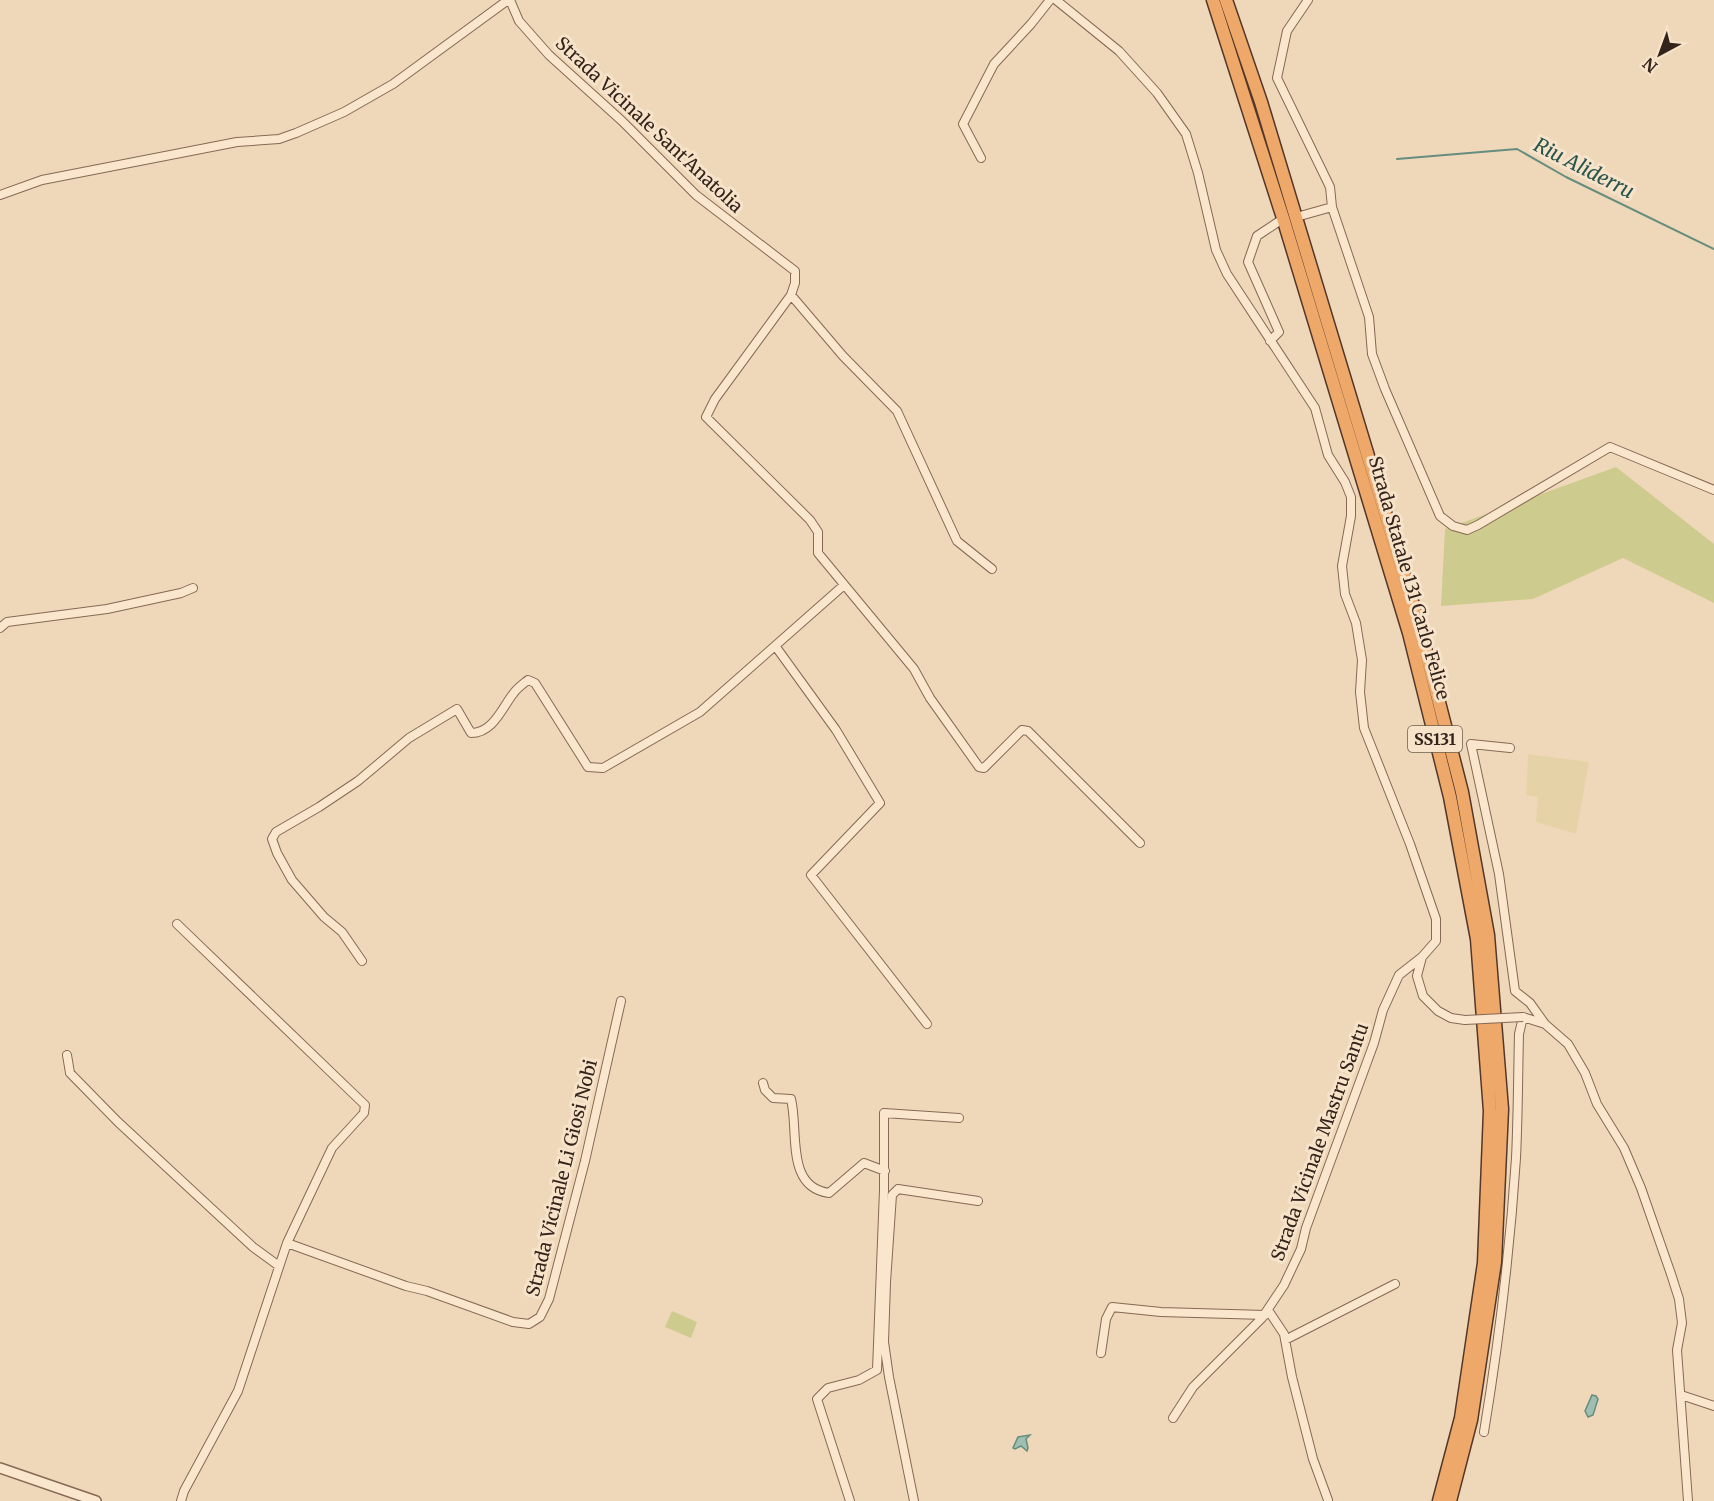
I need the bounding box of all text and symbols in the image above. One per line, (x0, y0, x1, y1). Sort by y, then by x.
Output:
north arrow (1630, 24, 1690, 84)
street label: Strada Vicinale Sant'Anatolia (551, 32, 748, 218)
text: N (1639, 53, 1661, 77)
water label: Riu Aliderru (1530, 132, 1638, 203)
street label: Strada Statale 131 Carlo Felice (1364, 454, 1455, 702)
road number: SS131 (1408, 726, 1462, 752)
street label: Strada Vicinale Mastru Santu (1266, 1020, 1373, 1264)
street label: Strada Vicinale Li Giosi Nobi (521, 1057, 602, 1299)

